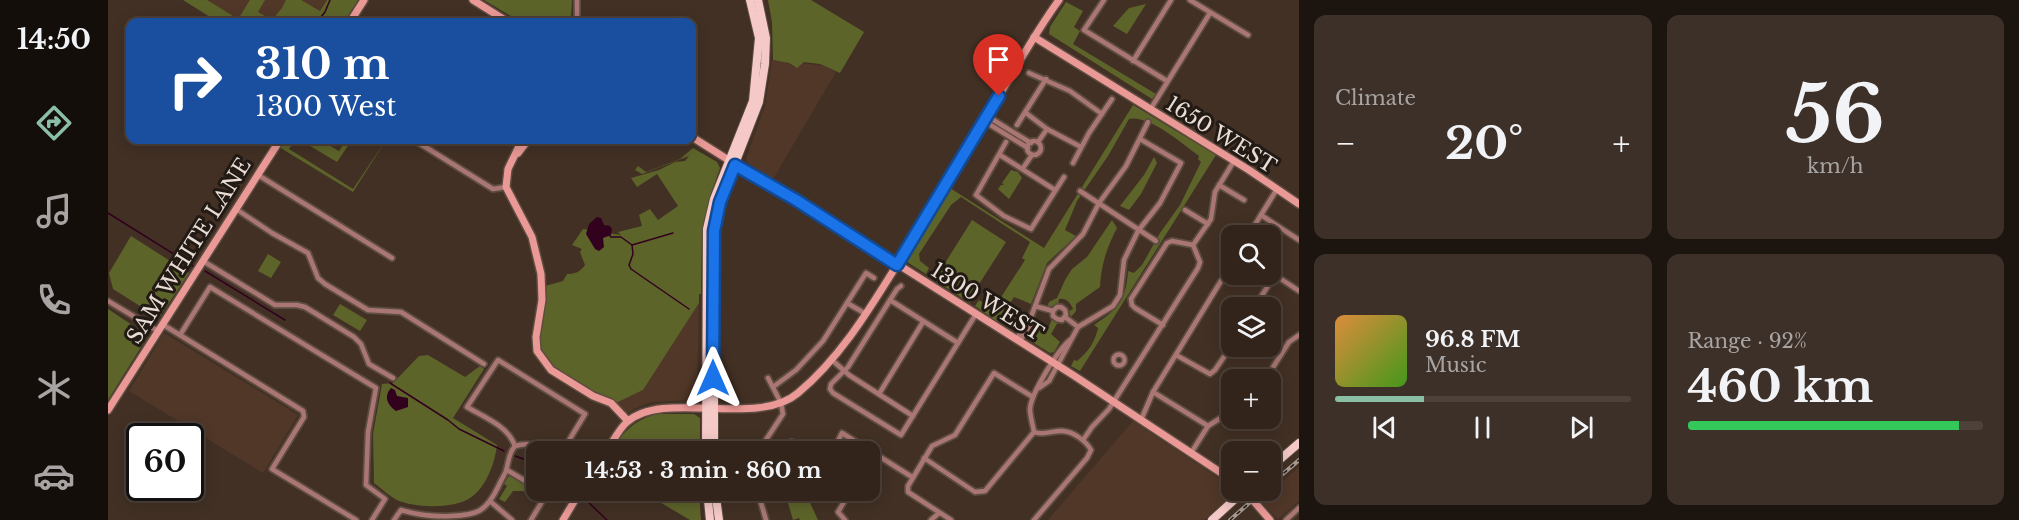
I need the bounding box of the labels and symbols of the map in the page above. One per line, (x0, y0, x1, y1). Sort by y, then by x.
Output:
pin (973, 34, 1024, 96)
street label: 1650 WEST (1161, 91, 1281, 179)
street label: SAM WHITE LANE (121, 153, 257, 349)
street label: 1300 WEST (926, 257, 1048, 347)
position arrow (681, 346, 745, 410)
speed limit sign: 60 (126, 423, 204, 501)

